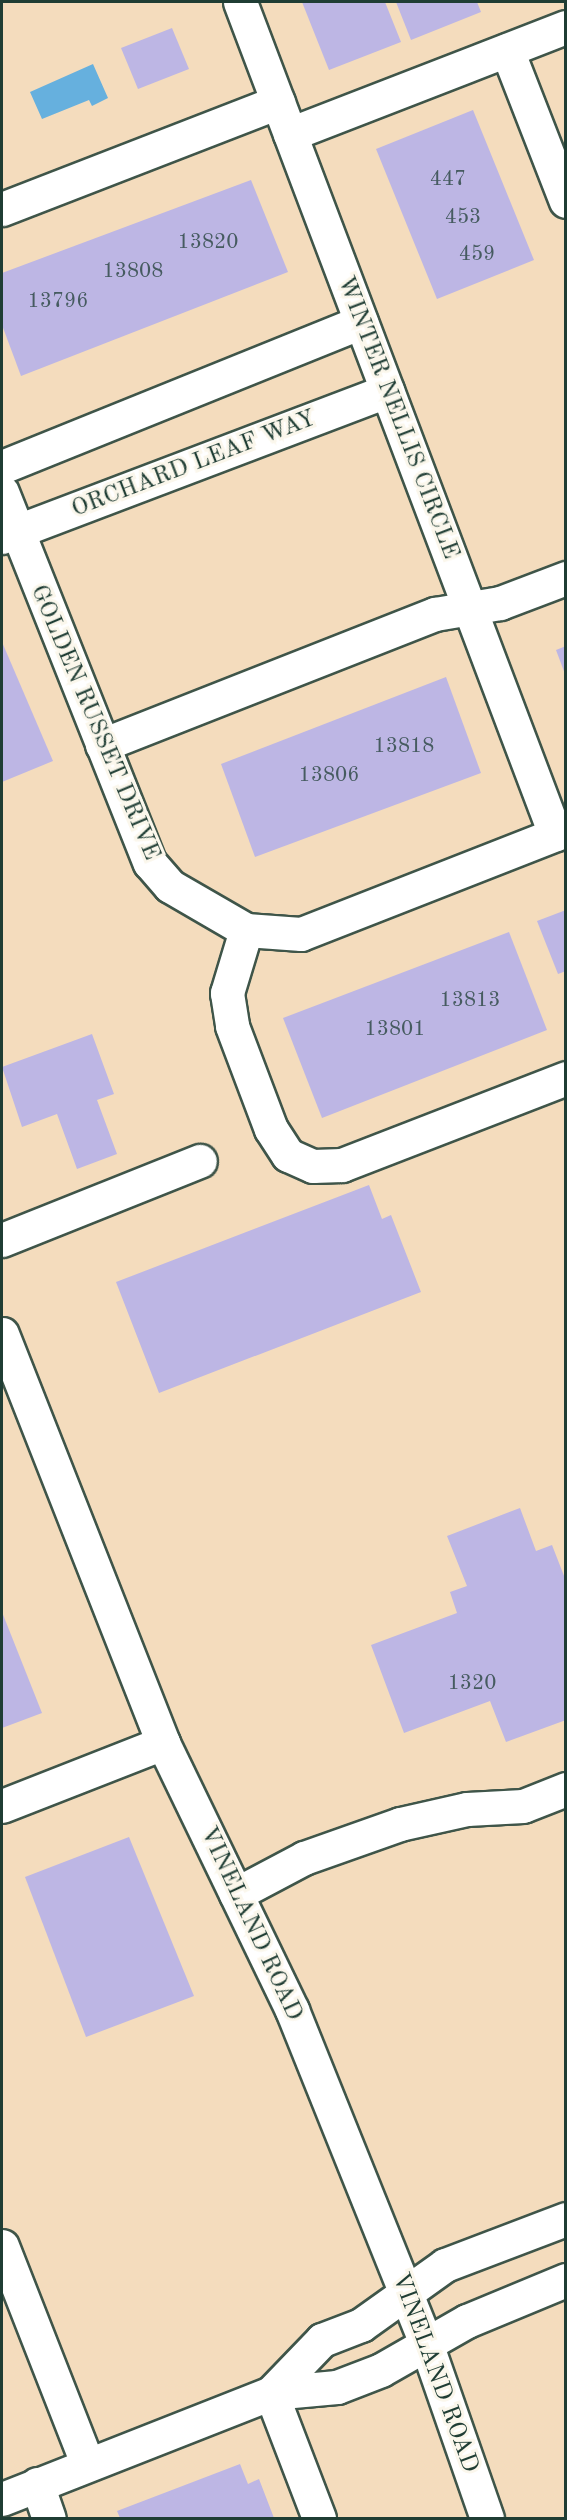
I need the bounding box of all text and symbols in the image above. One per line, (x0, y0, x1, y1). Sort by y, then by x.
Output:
house number: 447 (430, 167, 466, 193)
house number: 453 (445, 205, 481, 231)
house number: 13820 (178, 230, 238, 256)
house number: 459 (459, 242, 495, 268)
house number: 13808 (103, 259, 163, 285)
street label: WINTER NELLIS CIRCLE (330, 272, 464, 564)
house number: 13796 (28, 289, 88, 315)
street label: ORCHARD LEAF WAY (68, 405, 320, 525)
street label: GOLDEN RUSSET DRIVE (23, 581, 165, 865)
house number: 13818 (374, 734, 434, 760)
house number: 13806 (299, 763, 359, 789)
house number: 13813 (440, 988, 500, 1014)
house number: 13801 (365, 1017, 425, 1043)
house number: 1320 (448, 1671, 496, 1697)
street label: VINELAND ROAD (192, 1822, 308, 2026)
street label: VINELAND ROAD (384, 2269, 484, 2477)

